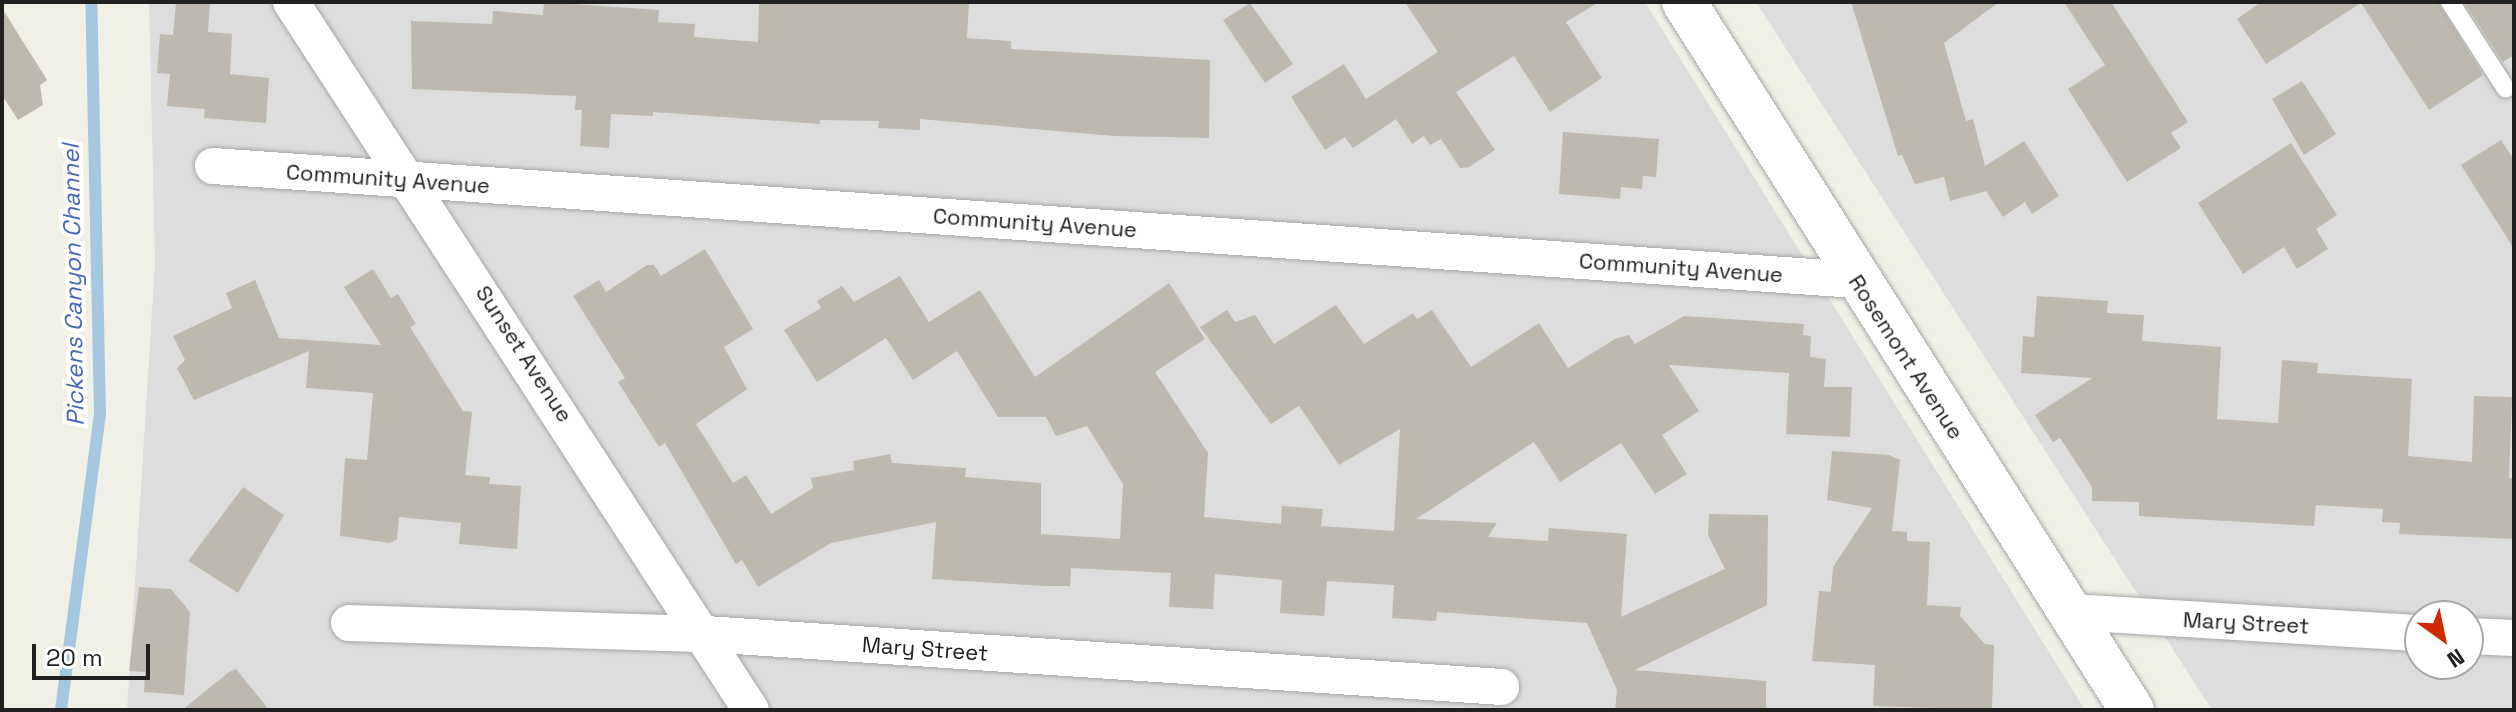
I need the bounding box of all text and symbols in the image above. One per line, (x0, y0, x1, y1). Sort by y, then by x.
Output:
water label: Pickens Canyon Channel (56, 144, 90, 426)
street label: Community Avenue (285, 159, 491, 199)
street label: Community Avenue (932, 203, 1138, 243)
street label: Community Avenue (1578, 248, 1784, 288)
street label: Rosemont Avenue (1843, 270, 1969, 444)
street label: Sunset Avenue (470, 281, 578, 427)
north arrow (2404, 600, 2484, 680)
street label: Mary Street (2182, 607, 2310, 639)
scale bar (36, 628, 154, 678)
street label: Mary Street (861, 631, 989, 667)
text: 20 m (46, 642, 103, 673)
text: N (2442, 643, 2470, 674)

